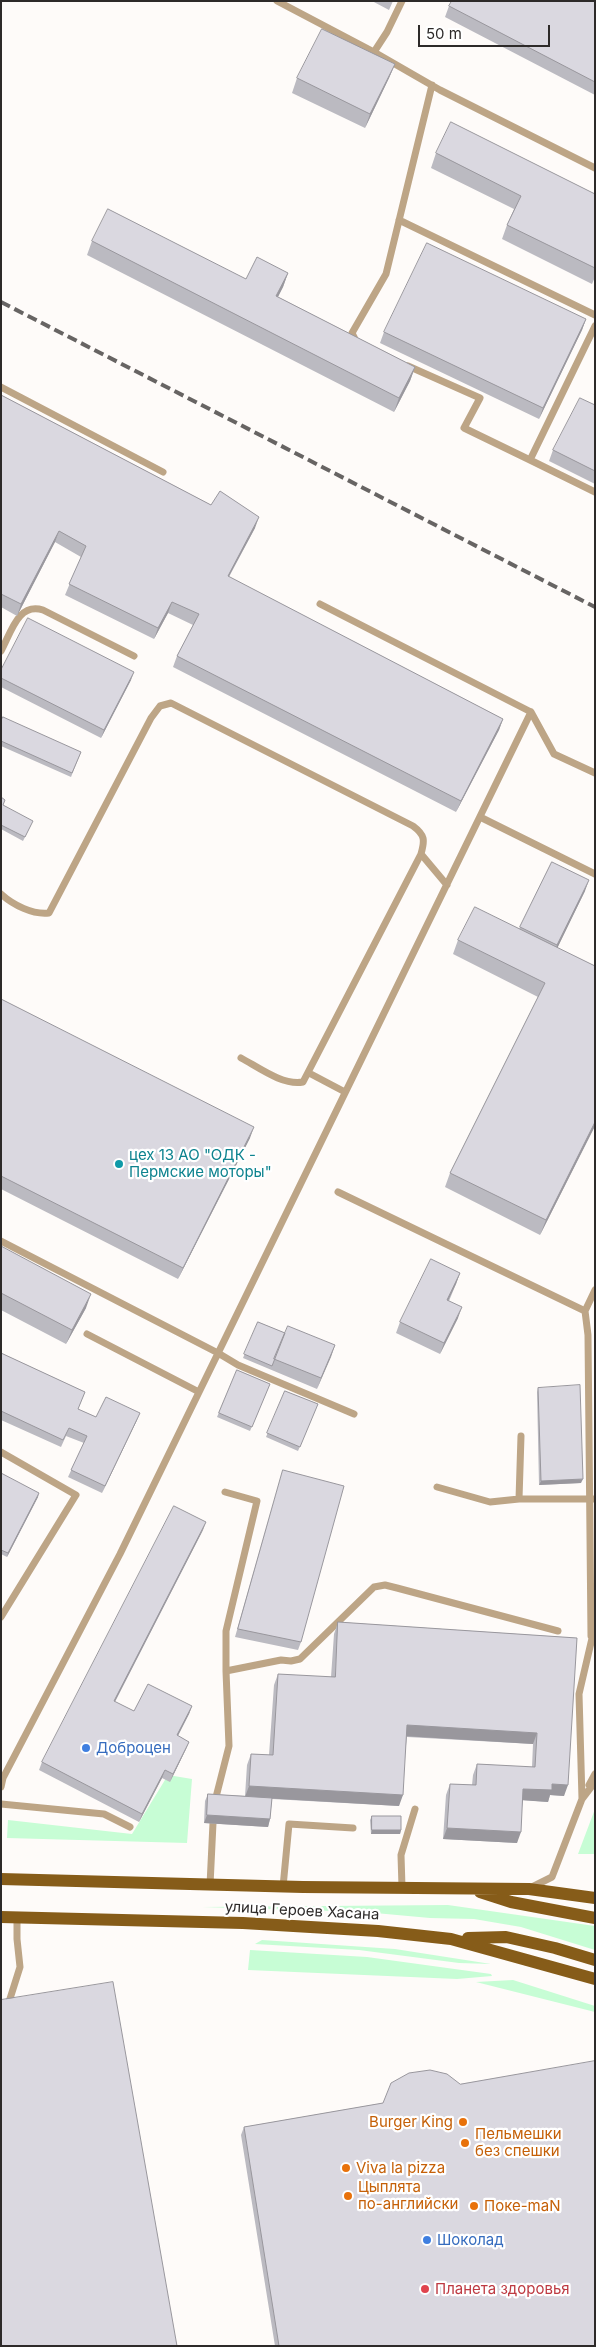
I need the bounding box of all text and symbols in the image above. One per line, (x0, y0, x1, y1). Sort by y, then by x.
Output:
scale bar (421, 15, 554, 47)
text: 50 m (426, 24, 462, 43)
place label: цех 13 АО "ОДК - Пермские моторы" (129, 1146, 272, 1181)
marker: цех 13 АО "ОДК - Пермские моторы" (113, 1158, 125, 1170)
place label: Доброцен (96, 1739, 171, 1757)
marker: Доброцен (80, 1742, 92, 1754)
street label: улица Героев Хасана (224, 1898, 380, 1924)
place label: Burger King (369, 2113, 453, 2131)
marker: Burger King (457, 2116, 469, 2128)
place label: Пельмешки без спешки (475, 2125, 562, 2160)
marker: Пельмешки без спешки (459, 2137, 471, 2149)
place label: Viva la pizza (356, 2159, 445, 2177)
marker: Viva la pizza (340, 2162, 352, 2174)
place label: Цыплята по-английски (358, 2178, 458, 2213)
marker: Цыплята по-английски (342, 2190, 354, 2202)
place label: Поке-maN (484, 2197, 560, 2215)
marker: Поке-maN (468, 2200, 480, 2212)
place label: Шоколад (437, 2231, 504, 2249)
marker: Шоколад (421, 2234, 433, 2246)
place label: Планета здоровья (435, 2280, 570, 2298)
marker: Планета здоровья (419, 2283, 431, 2295)

